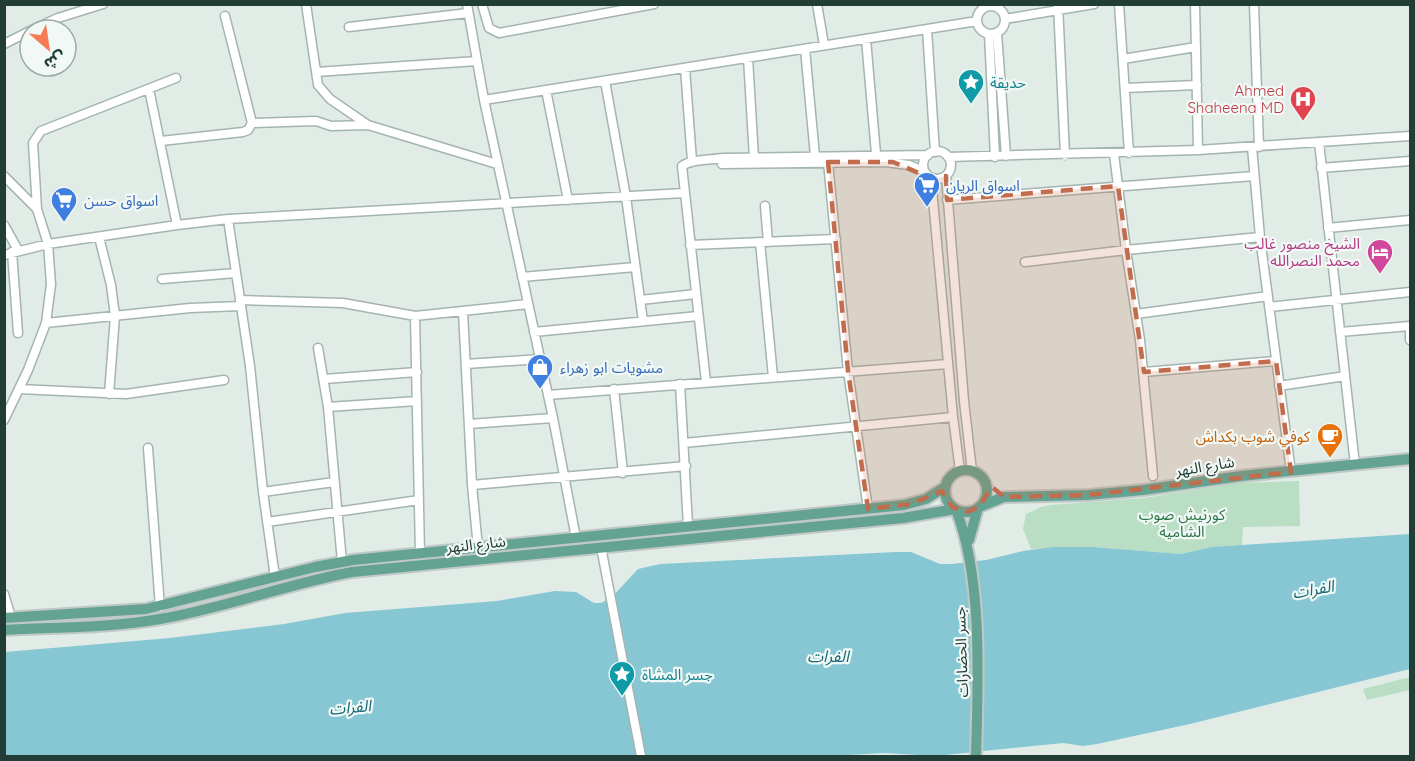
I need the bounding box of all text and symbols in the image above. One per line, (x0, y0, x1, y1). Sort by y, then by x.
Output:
north arrow (18, 18, 78, 78)
text: ش (41, 47, 70, 75)
place icon: حديقة (956, 67, 986, 105)
place label: حديقة (990, 73, 1026, 92)
place label: Ahmed Shaheena MD (1187, 81, 1284, 117)
hospital icon: Ahmed Shaheena MD (1288, 84, 1318, 122)
supermarket icon: اسواق الريان (912, 170, 942, 208)
place label: اسواق الريان (946, 176, 1020, 195)
supermarket icon: اسواق حسن (49, 185, 79, 223)
place label: اسواق حسن (84, 191, 158, 210)
place label: الشيخ منصور غالب محمد النصرالله (1244, 234, 1360, 270)
hotel icon: الشيخ منصور غالب محمد النصرالله (1365, 237, 1395, 275)
shop icon: مشويات ابو زهراء (525, 352, 555, 390)
place label: مشويات ابو زهراء (560, 358, 663, 377)
cafe icon: كوفي شوب بكداش (1315, 421, 1345, 459)
place label: كوفي شوب بكداش (1196, 427, 1311, 448)
street label: شارع النهر (1173, 452, 1237, 483)
park label: كورنيش صوب الشامية (1139, 505, 1226, 541)
street label: شارع النهر (444, 531, 507, 560)
water label: الفرات (1291, 575, 1337, 602)
street label: جسر الحضارات (950, 606, 972, 698)
water label: الفرات (807, 646, 851, 666)
place icon: جسر المشاة (607, 659, 637, 697)
place label: جسر المشاة (642, 665, 713, 684)
water label: الفرات (328, 695, 374, 719)

